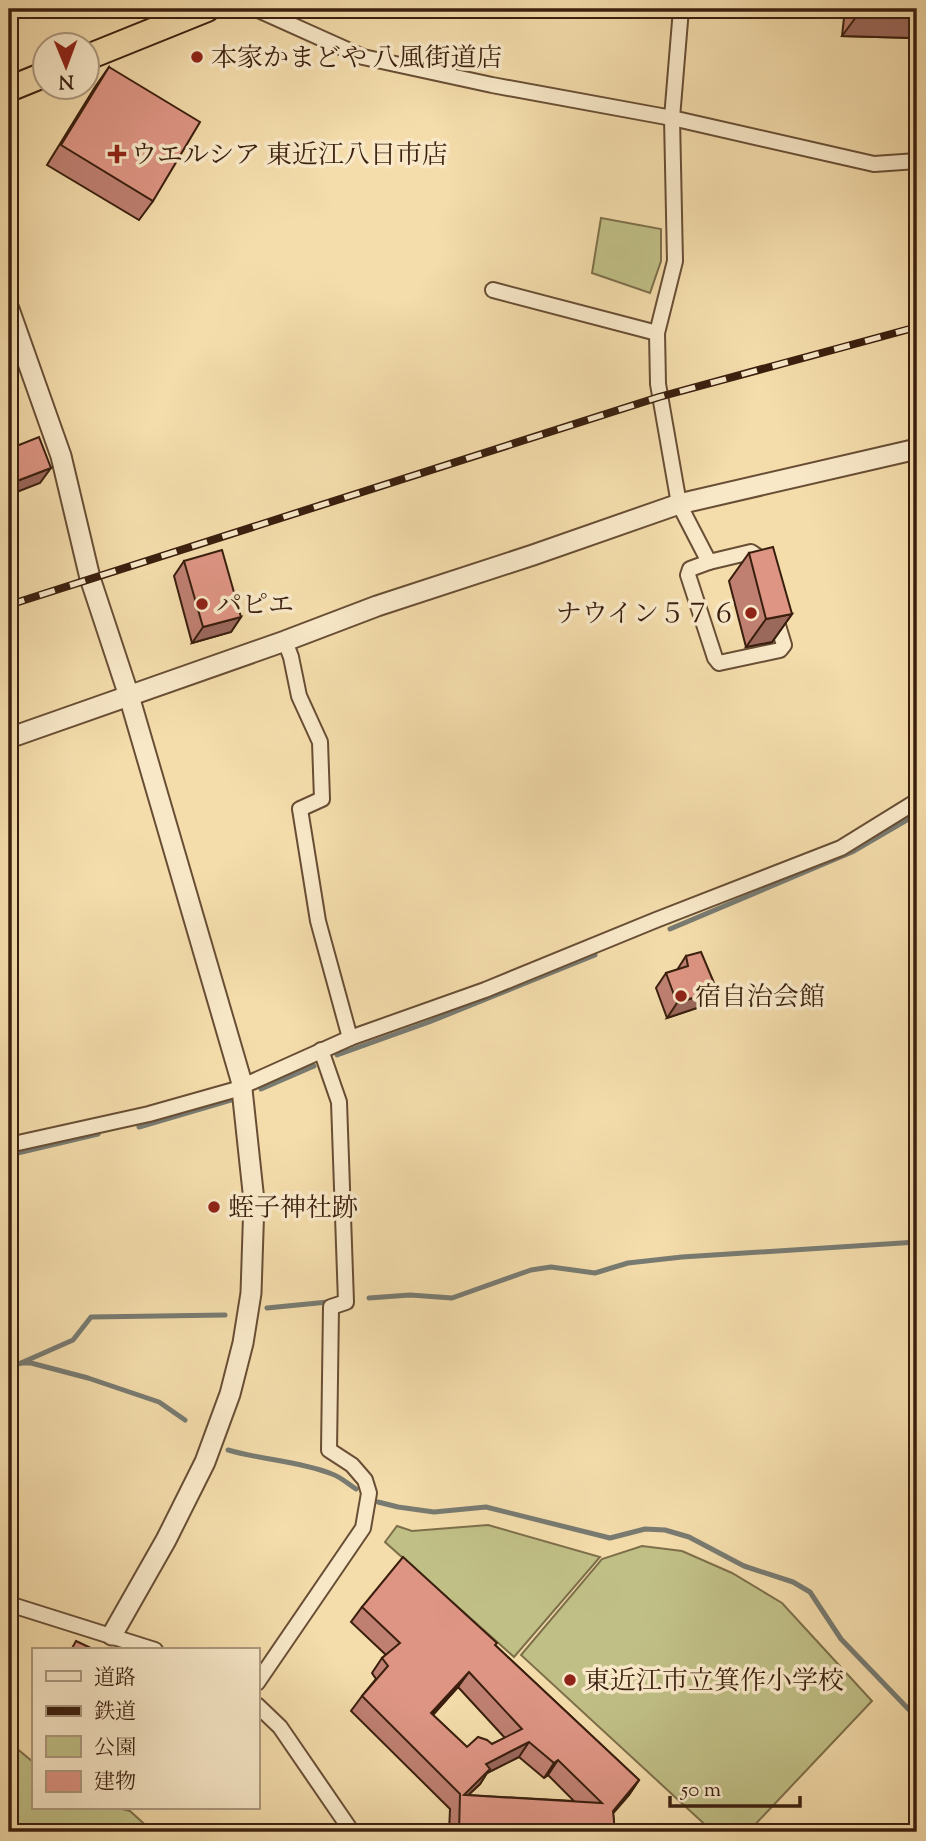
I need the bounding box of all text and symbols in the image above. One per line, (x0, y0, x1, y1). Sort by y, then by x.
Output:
north arrow (32, 32, 102, 102)
place label: 本家かまどや 八風街道店 (211, 41, 503, 78)
marker: 本家かまどや 八風街道店 (189, 49, 205, 65)
text: N (58, 67, 74, 94)
place label: ウエルシア 東近江八日市店 (131, 138, 448, 175)
marker: ウエルシア 東近江八日市店 (109, 146, 125, 162)
place label: パピエ (216, 588, 294, 625)
marker: パピエ (194, 596, 210, 612)
place label: ナウイン５７６ (556, 597, 737, 634)
marker: ナウイン５７６ (743, 605, 759, 621)
place label: 宿自治会館 (695, 980, 825, 1017)
marker: 宿自治会館 (673, 988, 689, 1004)
place label: 蛭子神社跡 (228, 1191, 358, 1228)
marker: 蛭子神社跡 (206, 1199, 222, 1215)
legend (32, 1648, 259, 1810)
text: 道路 (94, 1664, 136, 1694)
place label: 東近江市立箕作小学校 (584, 1664, 844, 1701)
marker: 東近江市立箕作小学校 (562, 1672, 578, 1688)
text: 鉄道 (94, 1698, 136, 1728)
text: 公園 (94, 1734, 136, 1764)
scale bar (670, 1764, 800, 1808)
text: 建物 (94, 1768, 136, 1798)
text: 50 m (680, 1776, 721, 1806)

